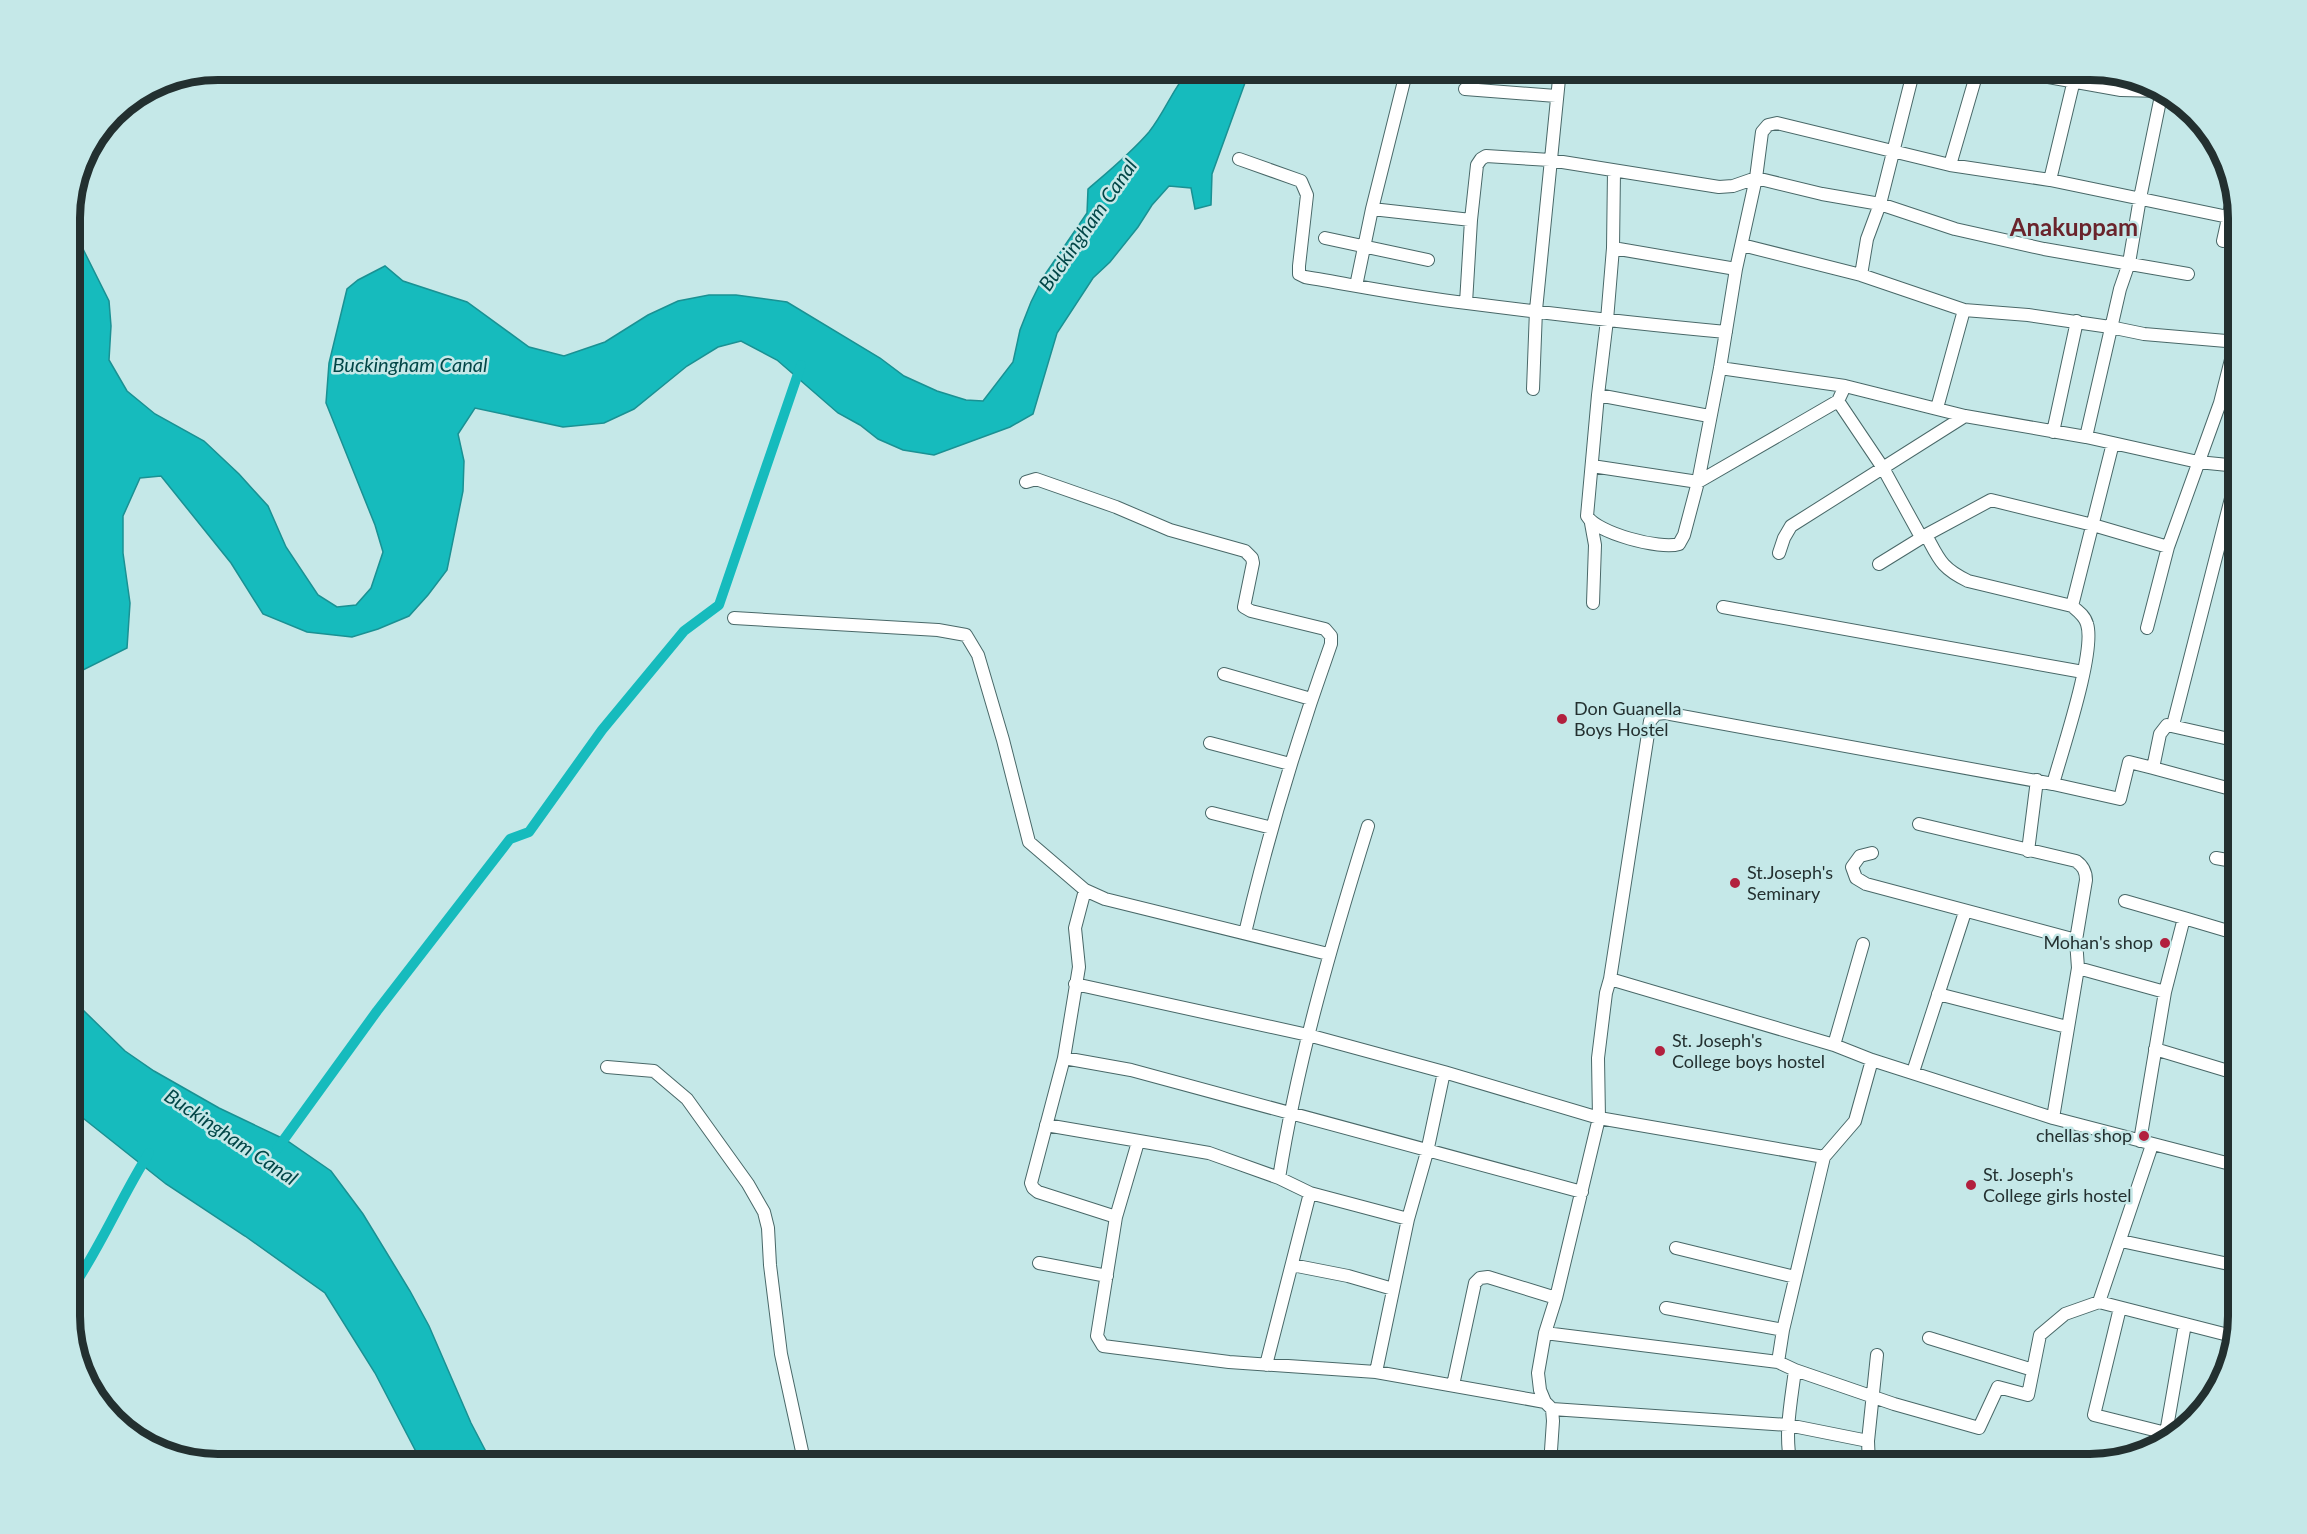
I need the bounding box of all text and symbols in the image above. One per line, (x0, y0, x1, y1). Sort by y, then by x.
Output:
water label: Buckingham Canal (1033, 154, 1142, 295)
district label: Anakuppam (2009, 212, 2138, 241)
water label: Buckingham Canal (332, 352, 488, 376)
place label: Don Guanella Boys Hostel (1574, 697, 1681, 740)
marker: Don Guanella Boys Hostel (1555, 712, 1569, 726)
place label: St.Joseph's Seminary (1747, 861, 1833, 904)
marker: St.Joseph's Seminary (1728, 876, 1742, 890)
place label: Mohan's shop (2043, 931, 2153, 953)
marker: Mohan's shop (2158, 936, 2172, 950)
place label: St. Joseph's College boys hostel (1672, 1029, 1825, 1072)
marker: St. Joseph's College boys hostel (1653, 1044, 1667, 1058)
water label: Buckingham Canal (161, 1083, 303, 1190)
place label: chellas shop (2036, 1124, 2132, 1146)
marker: chellas shop (2137, 1129, 2151, 1143)
place label: St. Joseph's College girls hostel (1983, 1163, 2131, 1206)
marker: St. Joseph's College girls hostel (1964, 1178, 1978, 1192)

